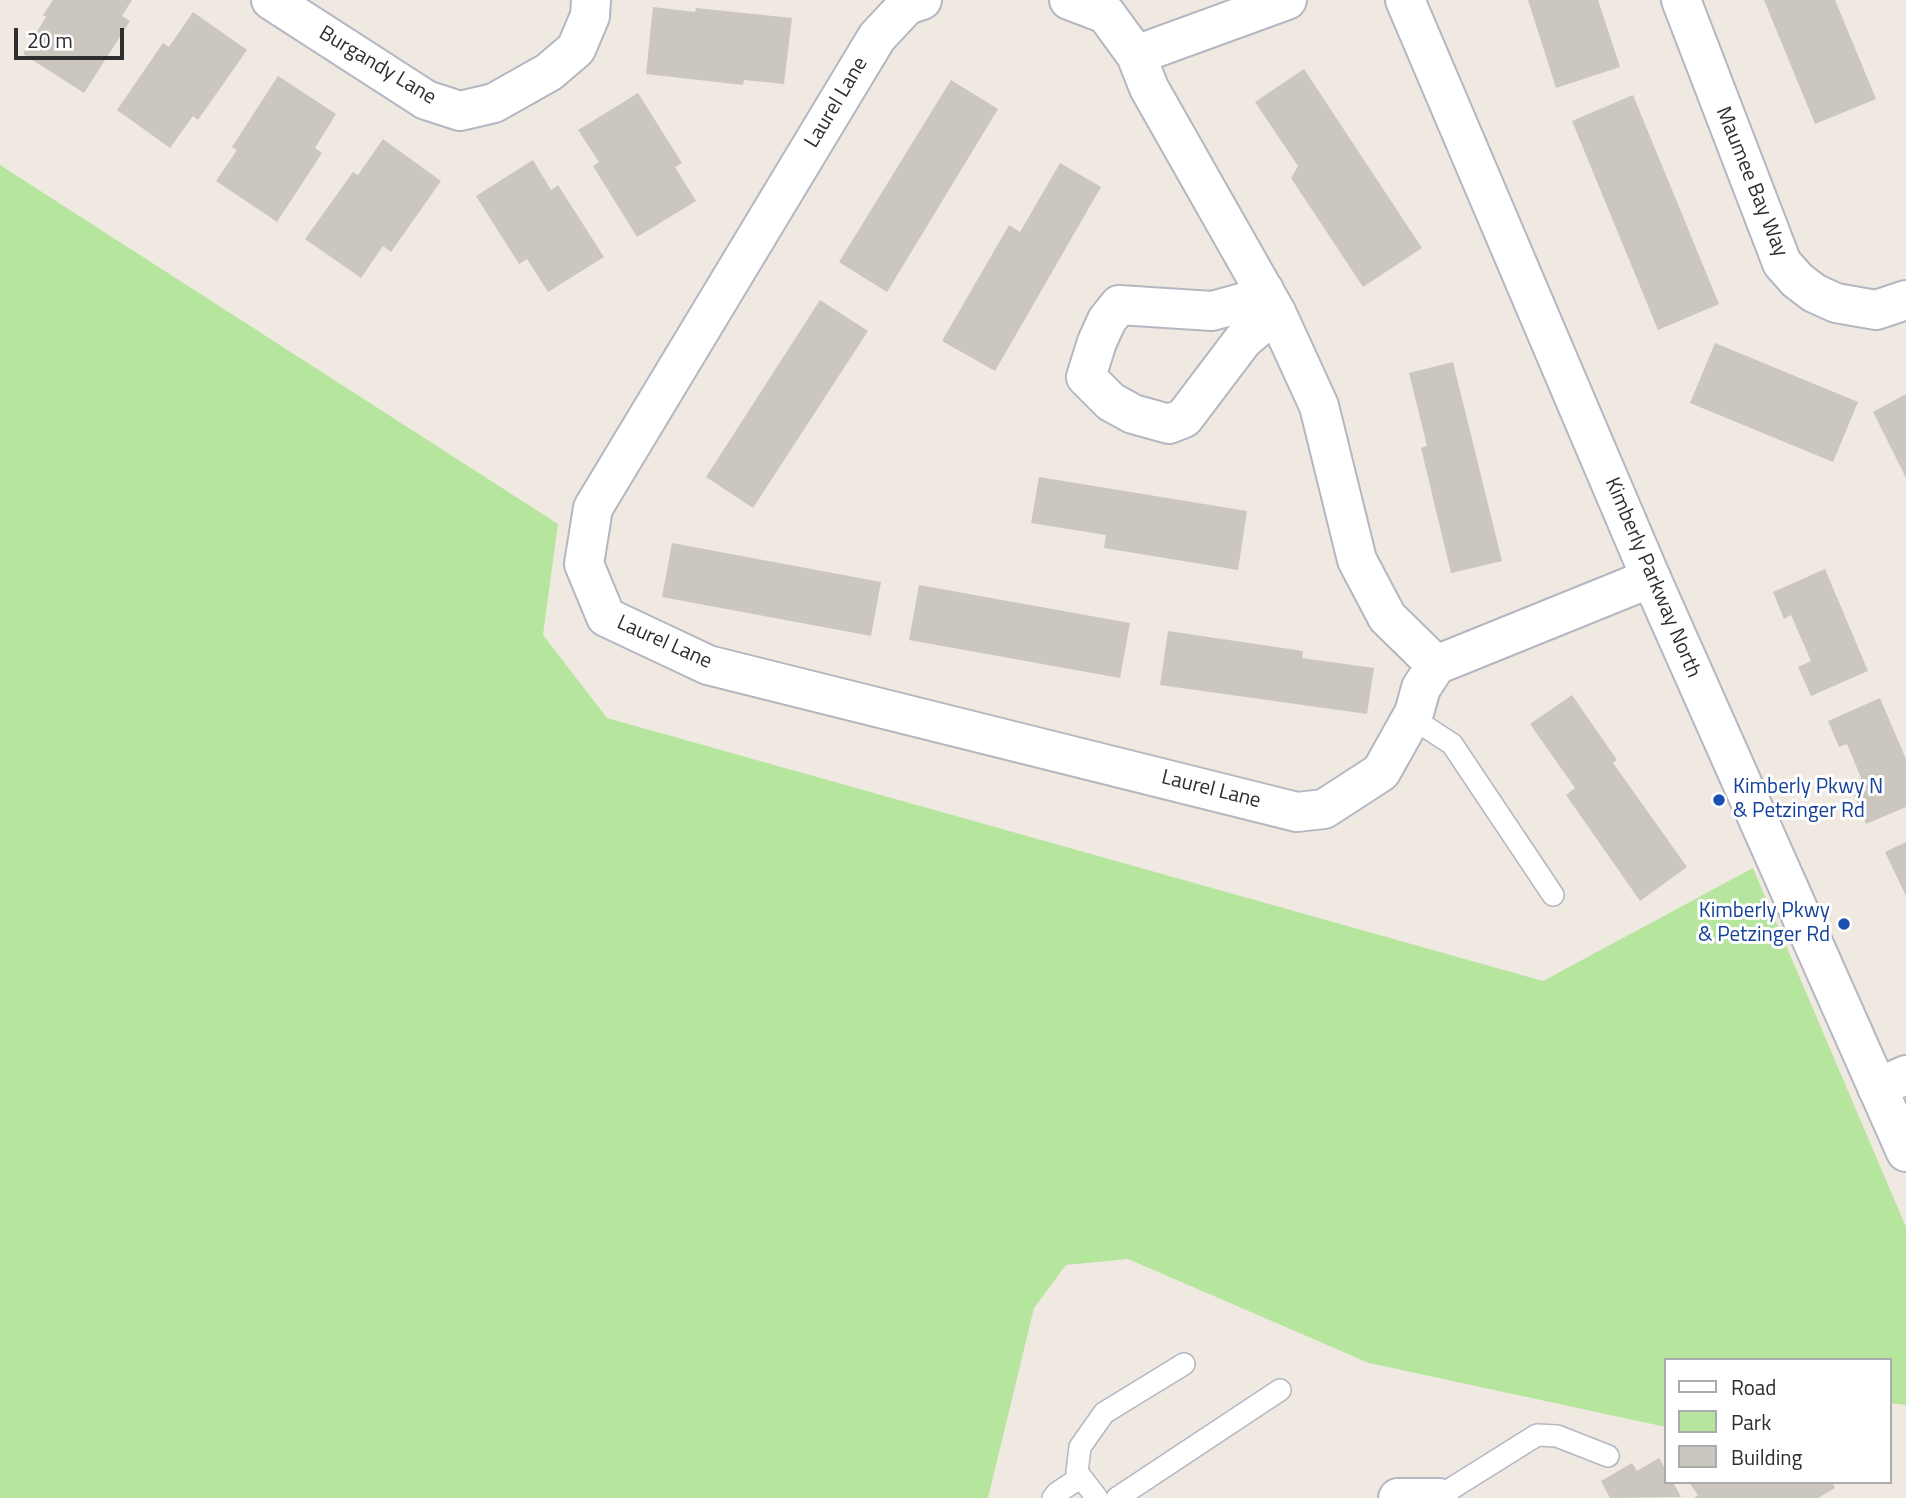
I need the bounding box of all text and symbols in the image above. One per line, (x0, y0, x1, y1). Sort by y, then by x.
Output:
scale bar (18, 14, 128, 58)
street label: Burgandy Lane (314, 21, 440, 111)
text: 20 m (27, 24, 73, 56)
street label: Laurel Lane (800, 53, 874, 153)
street label: Maumee Bay Way (1709, 103, 1793, 261)
street label: Kimberly Parkway North (1598, 474, 1706, 682)
street label: Laurel Lane (613, 611, 715, 675)
street label: Laurel Lane (1159, 766, 1263, 814)
place label: Kimberly Pkwy N & Petzinger Rd (1733, 775, 1883, 825)
marker: Kimberly Pkwy N & Petzinger Rd (1711, 792, 1727, 808)
place label: Kimberly Pkwy & Petzinger Rd (1698, 899, 1830, 949)
marker: Kimberly Pkwy & Petzinger Rd (1836, 916, 1852, 932)
legend (1664, 1358, 1892, 1484)
text: Road (1731, 1371, 1776, 1403)
text: Park (1731, 1406, 1771, 1438)
text: Building (1731, 1441, 1802, 1473)

